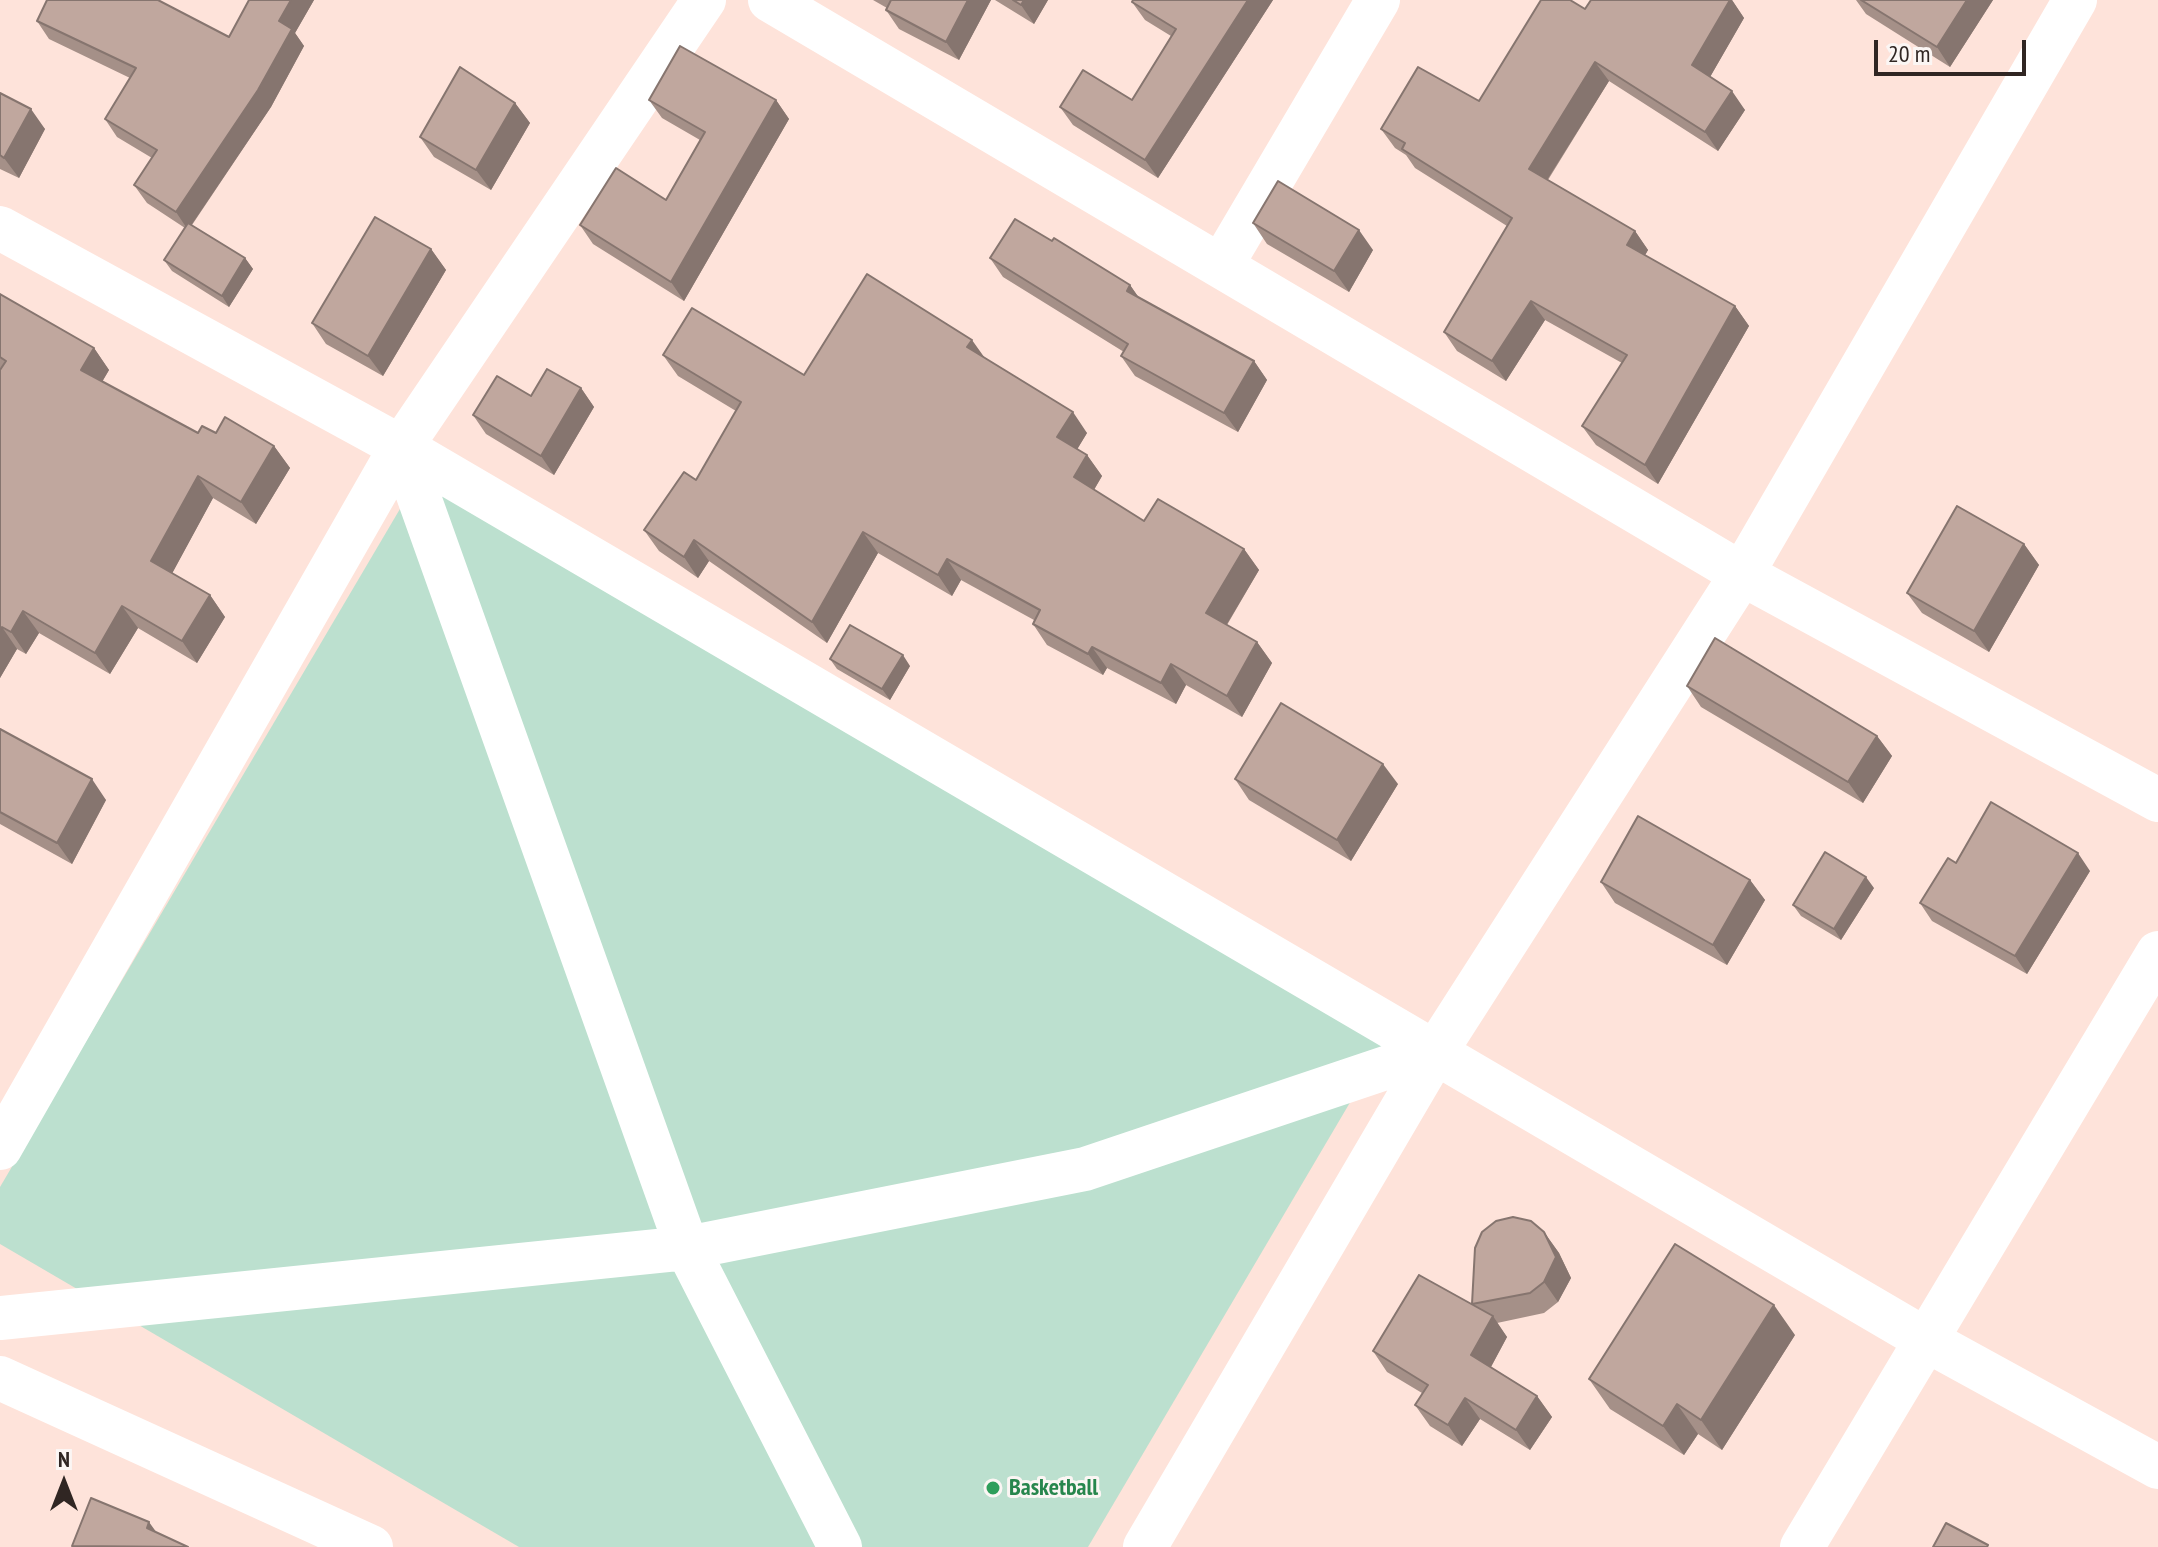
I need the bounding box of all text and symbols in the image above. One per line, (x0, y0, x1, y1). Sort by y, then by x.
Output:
scale bar (1878, 24, 2030, 74)
text: 20 m (1888, 38, 1930, 69)
north arrow (24, 1443, 104, 1523)
text: N (58, 1445, 70, 1473)
place label: Basketball (1009, 1474, 1098, 1502)
marker: Basketball (984, 1479, 1002, 1497)

